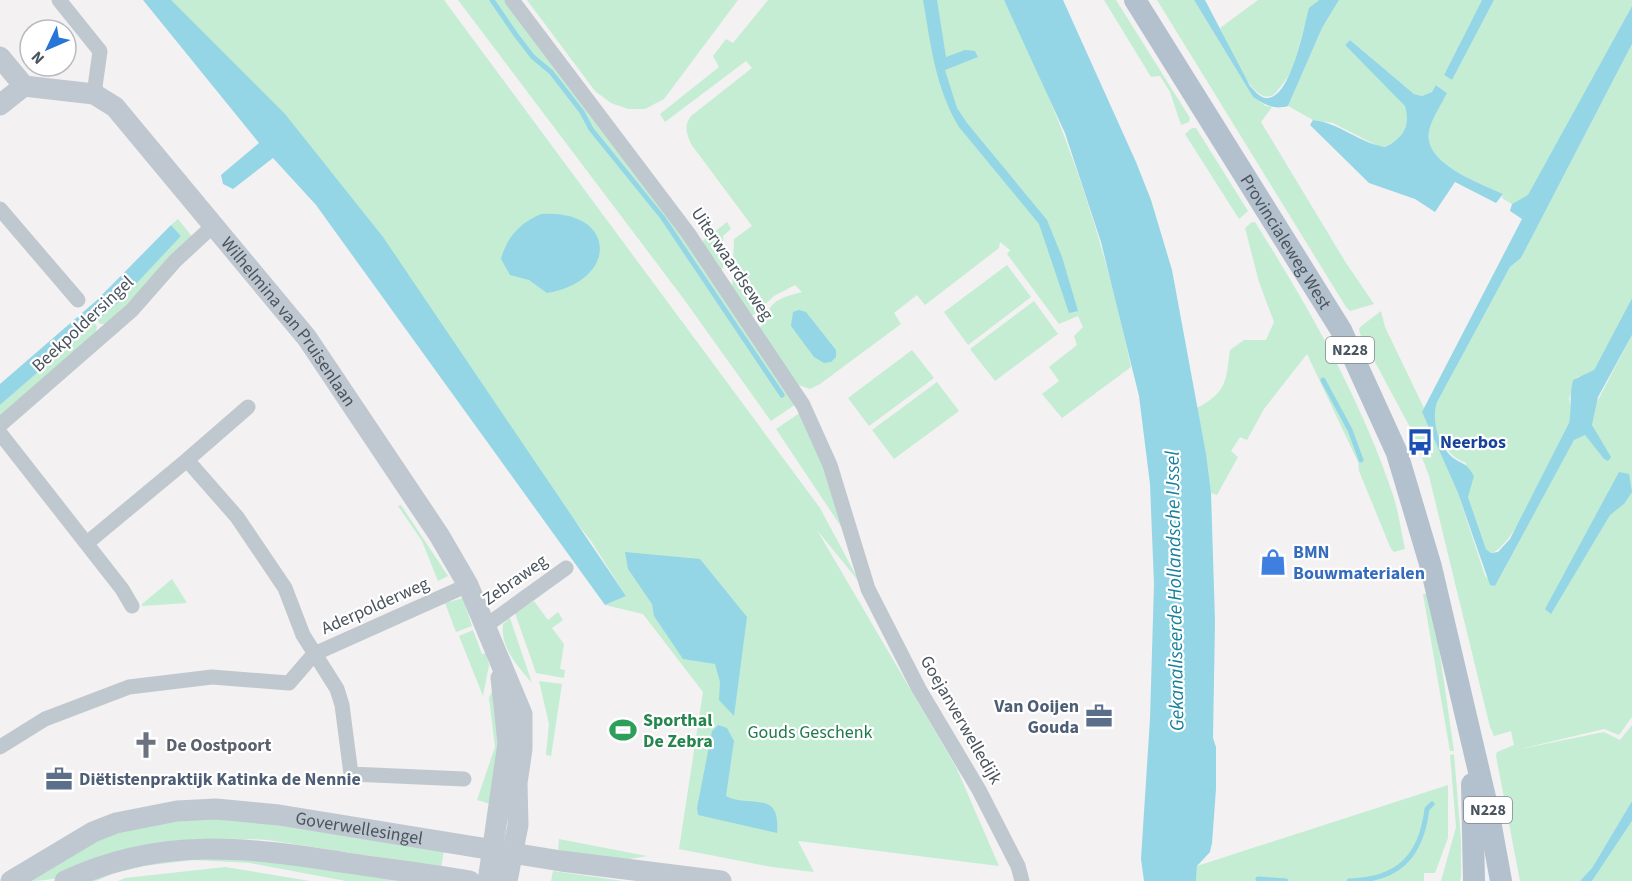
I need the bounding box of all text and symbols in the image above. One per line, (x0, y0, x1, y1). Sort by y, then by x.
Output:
north arrow (18, 18, 78, 78)
text: N (26, 46, 50, 69)
street label: Provincialeweg West (1234, 170, 1337, 314)
street label: Uiterwaardseweg (685, 202, 779, 326)
street label: Wilhelmina van Pruisenlaan (215, 231, 362, 412)
street label: Beekpoldersingel (27, 270, 139, 378)
road number: N228 (1326, 337, 1374, 363)
bus stop icon: Neerbos (1405, 427, 1435, 457)
place label: Neerbos (1440, 430, 1506, 455)
water label: Gekanaliseerde Hollandsche IJssel (1159, 451, 1191, 731)
place label: BMN Bouwmaterialen (1293, 540, 1425, 586)
shop icon: BMN Bouwmaterialen (1258, 547, 1288, 577)
street label: Zebraweg (478, 549, 552, 611)
street label: Aderpolderweg (317, 571, 433, 641)
street label: Goejanverwelledijk (914, 651, 1008, 789)
place label: Van Ooijen Gouda (993, 694, 1079, 740)
office icon: Van Ooijen Gouda (1084, 701, 1114, 731)
place label: Sporthal De Zebra (643, 708, 713, 754)
sports icon: Sporthal De Zebra (608, 715, 638, 745)
park label: Gouds Geschenk (747, 720, 873, 745)
church icon: De Oostpoort (131, 730, 161, 760)
place label: De Oostpoort (166, 733, 272, 758)
office icon: Diëtistenpraktijk Katinka de Nennie (44, 764, 74, 794)
place label: Diëtistenpraktijk Katinka de Nennie (79, 767, 361, 792)
road number: N228 (1464, 797, 1512, 823)
street label: Goverwellesingel (294, 805, 425, 851)

